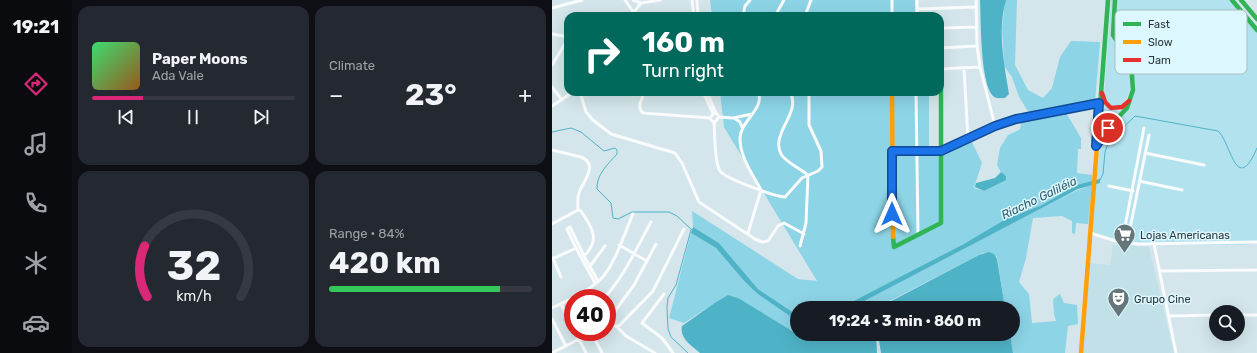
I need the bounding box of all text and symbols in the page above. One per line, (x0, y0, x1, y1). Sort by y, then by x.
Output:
legend (1115, 10, 1247, 74)
text: 19:21 (13, 16, 59, 38)
text: Fast (1148, 18, 1171, 31)
text: 160 m (642, 26, 725, 59)
icon: right (576, 28, 628, 80)
text: Slow (1148, 36, 1173, 49)
text: Paper Moons (152, 50, 248, 68)
text: Jam (1148, 54, 1171, 67)
text: Climate (329, 58, 375, 73)
text: Turn right (642, 60, 724, 82)
text: Ada Vale (152, 68, 204, 83)
icon: directions (22, 70, 50, 98)
text: 23° (405, 77, 457, 113)
text: − (329, 82, 343, 109)
text: + (518, 82, 532, 109)
icon: previous (115, 106, 137, 128)
icon: pause (182, 106, 204, 128)
icon: next (250, 106, 272, 128)
pin (1091, 111, 1125, 145)
icon: arrive (1097, 117, 1119, 139)
icon: music (22, 130, 50, 158)
water label: Riacho Galiléia (999, 174, 1079, 222)
icon: phone (22, 189, 50, 217)
position arrow (871, 193, 913, 235)
supermarket icon: Lojas Americanas (1111, 222, 1137, 255)
text: Range · 84% (329, 226, 405, 241)
place label: Lojas Americanas (1140, 229, 1230, 242)
text: 32 (166, 241, 221, 290)
text: 420 km (329, 245, 441, 281)
icon: climate (22, 249, 50, 277)
theatre icon: Grupo Cine (1105, 286, 1131, 319)
text: km/h (176, 287, 211, 304)
speed limit sign: 40 (564, 289, 616, 341)
place label: Grupo Cine (1134, 293, 1191, 306)
map controls (1209, 305, 1245, 341)
button: search (1209, 305, 1245, 341)
icon: car (22, 309, 50, 337)
text: 19:24 · 3 min · 860 m (829, 312, 981, 330)

